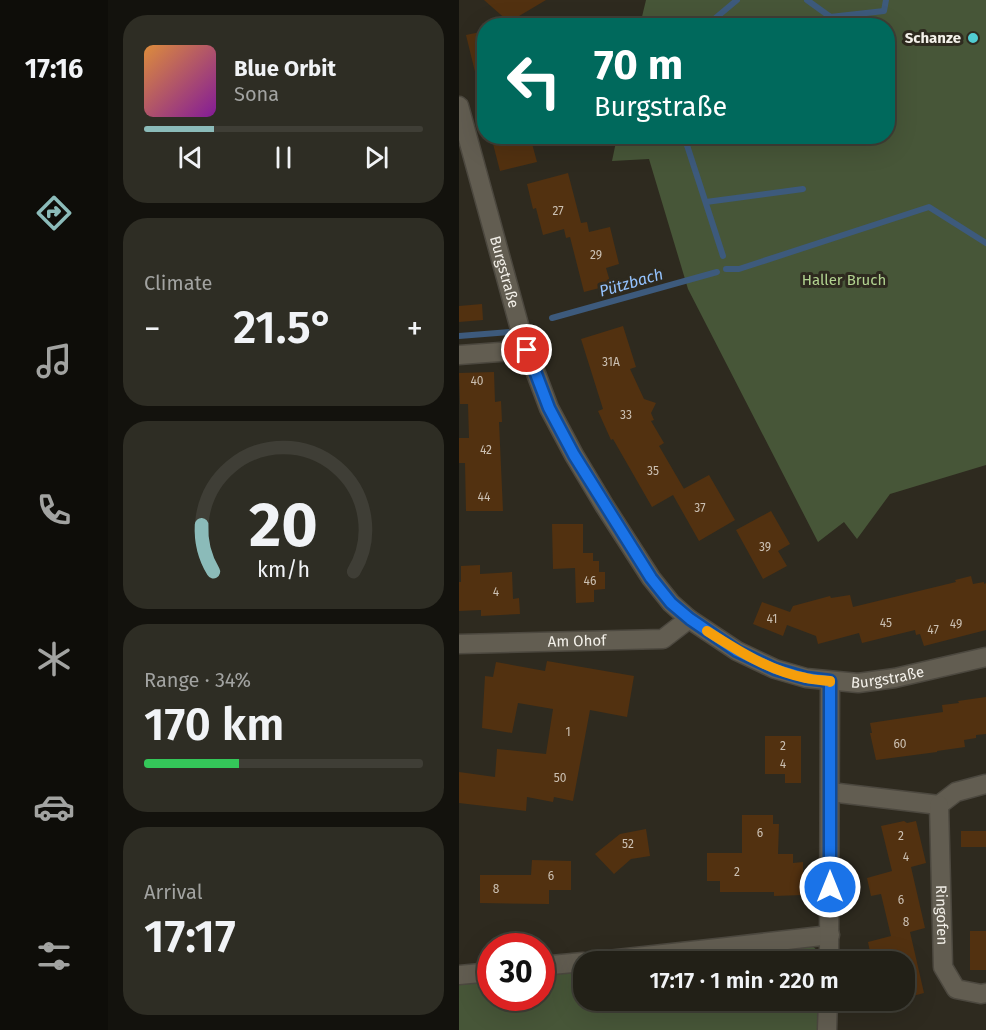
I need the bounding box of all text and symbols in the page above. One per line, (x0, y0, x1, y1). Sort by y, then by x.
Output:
place label: Schanze (905, 29, 961, 47)
marker: Schanze (966, 31, 980, 45)
text: 70 m (594, 40, 683, 90)
icon: left (495, 42, 573, 120)
text: 17:16 (25, 53, 83, 85)
text: Blue Orbit (234, 55, 336, 82)
text: Sona (234, 82, 279, 106)
text: Burgstraße (594, 91, 727, 123)
icon: previous (174, 141, 207, 174)
icon: pause (267, 141, 300, 174)
icon: next (360, 141, 393, 174)
icon: directions (33, 192, 75, 234)
house number: 27 (552, 204, 564, 218)
street label: Burgstraße (486, 234, 523, 310)
house number: 29 (590, 248, 602, 262)
water label: Pützbach (597, 264, 665, 301)
text: Climate (144, 271, 212, 295)
park label: Haller Bruch (802, 271, 886, 289)
text: 21.5° (233, 301, 334, 355)
text: − (144, 309, 161, 349)
text: + (407, 309, 423, 349)
pin (501, 324, 552, 375)
icon: arrive (510, 333, 543, 366)
icon: music (33, 340, 75, 382)
house number: 31A (602, 355, 620, 369)
house number: 40 (470, 374, 484, 388)
house number: 33 (620, 408, 632, 422)
house number: 42 (480, 443, 492, 457)
house number: 35 (647, 464, 659, 478)
text: 20 (249, 488, 318, 563)
icon: phone (33, 489, 75, 531)
house number: 44 (478, 490, 491, 504)
house number: 37 (694, 501, 706, 515)
house number: 39 (759, 540, 771, 554)
text: km/h (257, 557, 310, 583)
house number: 46 (584, 574, 596, 588)
house number: 4 (493, 585, 500, 599)
house number: 41 (767, 612, 777, 626)
house number: 45 (880, 616, 892, 630)
house number: 49 (950, 617, 962, 631)
house number: 47 (927, 623, 939, 637)
street label: Am Ohof (548, 631, 607, 651)
icon: climate (33, 638, 75, 680)
street label: Burgstraße (850, 663, 926, 692)
text: Range · 34% (144, 668, 251, 692)
text: 170 km (144, 698, 284, 752)
house number: 1 (565, 725, 571, 739)
house number: 60 (893, 737, 907, 751)
house number: 2 (780, 739, 786, 753)
house number: 4 (780, 757, 787, 771)
house number: 50 (554, 771, 567, 785)
icon: car (33, 786, 75, 828)
house number: 6 (757, 826, 763, 840)
house number: 2 (898, 829, 904, 843)
house number: 52 (622, 837, 634, 851)
house number: 4 (903, 850, 910, 864)
position arrow (798, 855, 862, 919)
house number: 2 (734, 865, 740, 879)
house number: 6 (548, 869, 554, 883)
text: Arrival (144, 880, 203, 904)
house number: 8 (493, 882, 500, 896)
street label: Ringofen (932, 885, 951, 945)
house number: 6 (898, 893, 904, 907)
text: 17:17 (144, 910, 236, 964)
house number: 8 (903, 915, 910, 929)
speed limit sign: 30 (477, 933, 555, 1011)
icon: filters (33, 935, 75, 977)
text: 17:17 · 1 min · 220 m (649, 967, 839, 994)

